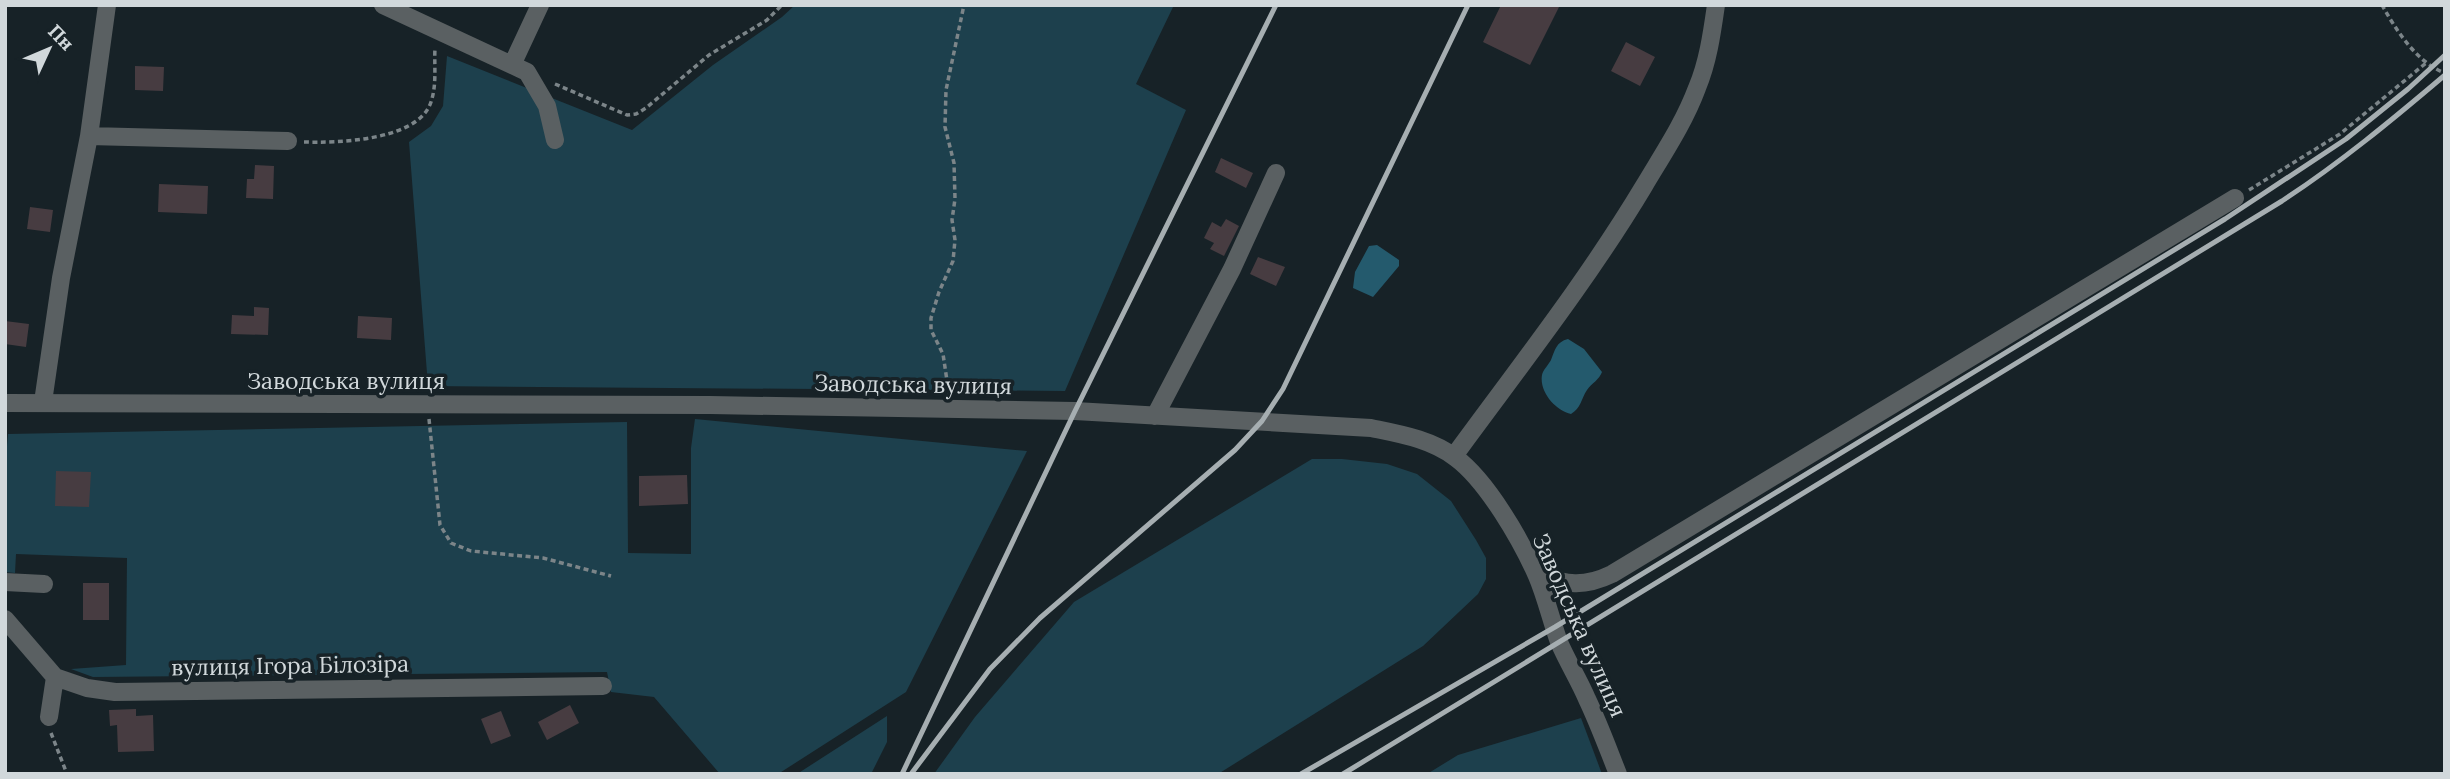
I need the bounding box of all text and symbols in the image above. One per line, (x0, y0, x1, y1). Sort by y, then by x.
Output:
north arrow (14, 14, 84, 84)
text: Пн (43, 19, 79, 55)
street label: Заводська вулиця (247, 366, 445, 395)
street label: Заводська вулиця (814, 368, 1012, 400)
street label: Заводська вулиця (1526, 529, 1634, 721)
street label: вулиця Ігора Білозіра (171, 648, 409, 682)

